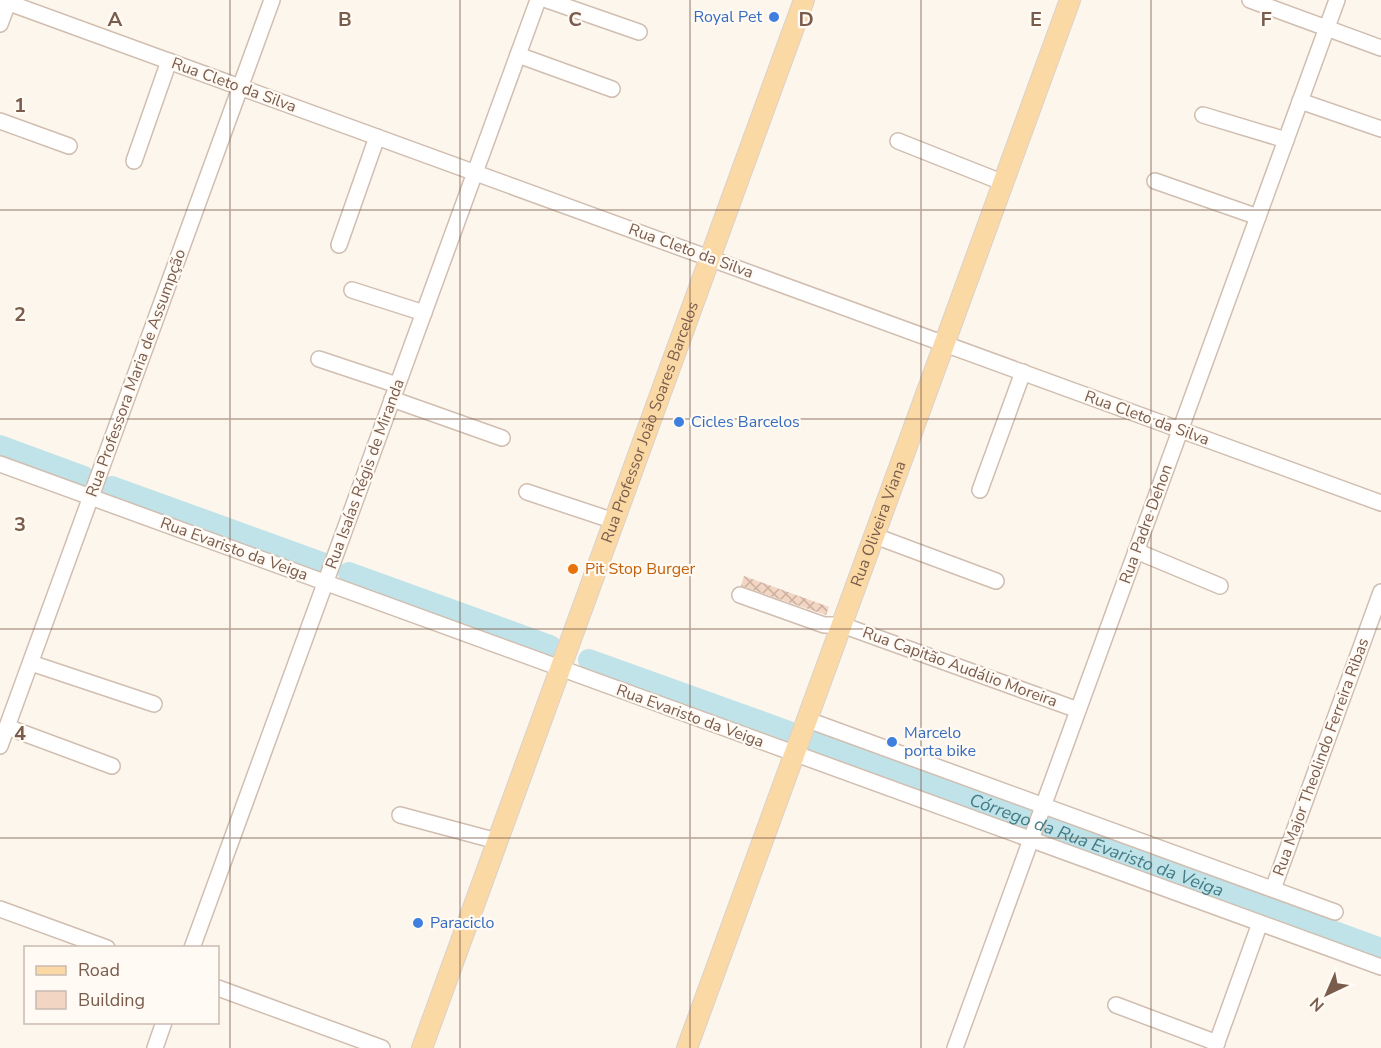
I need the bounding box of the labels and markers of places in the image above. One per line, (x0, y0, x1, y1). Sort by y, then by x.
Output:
place label: Royal Pet (693, 6, 762, 28)
marker: Royal Pet (767, 10, 781, 24)
place label: Cicles Barcelos (691, 411, 800, 433)
marker: Cicles Barcelos (672, 415, 686, 429)
place label: Pit Stop Burger (585, 558, 696, 580)
marker: Pit Stop Burger (566, 562, 580, 576)
place label: Marcelo porta bike (904, 722, 976, 762)
marker: Marcelo porta bike (885, 735, 899, 749)
place label: Paraciclo (430, 912, 495, 934)
marker: Paraciclo (411, 916, 425, 930)

